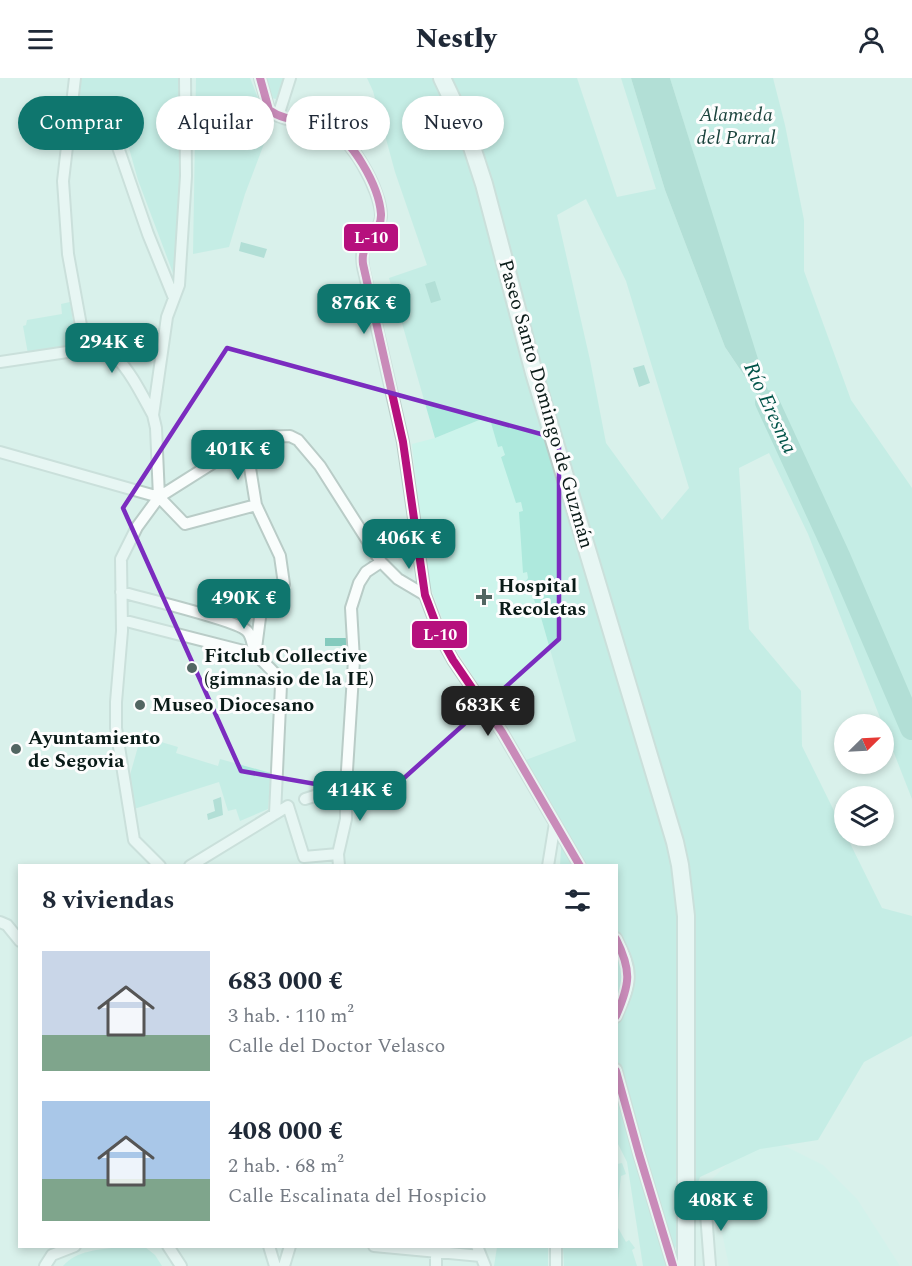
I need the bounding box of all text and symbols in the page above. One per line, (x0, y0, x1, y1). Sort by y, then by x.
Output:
text: Nestly (416, 18, 496, 60)
icon: menu (24, 23, 57, 56)
icon: person (855, 23, 888, 56)
chip: Comprar (18, 96, 144, 150)
chip: Alquilar (156, 96, 274, 150)
chip: Filtros (286, 96, 390, 150)
chip: Nuevo (402, 96, 504, 150)
park label: Alameda del Parral (696, 100, 776, 153)
line badge: L-10 (343, 223, 399, 252)
text: L-10 (354, 226, 388, 250)
street label: Paseo Santo Domingo de Guzmán (490, 256, 602, 552)
pin: 876K € (315, 284, 413, 335)
text: 876K € (331, 288, 397, 318)
pin: 294K € (63, 323, 161, 374)
text: 294K € (79, 327, 145, 357)
water label: Río Eresma (735, 357, 805, 460)
pin: 401K € (189, 430, 287, 481)
text: 401K € (205, 434, 271, 464)
pin: 406K € (360, 519, 458, 570)
text: 406K € (376, 523, 442, 553)
place label: Hospital Recoletas (498, 571, 586, 624)
pin: 490K € (195, 579, 293, 630)
text: 490K € (211, 583, 277, 613)
marker: Hospital Recoletas (475, 588, 493, 606)
line badge: L-10 (411, 620, 468, 649)
text: L-10 (423, 623, 457, 647)
place label: Fitclub Collective (gimnasio de la IE) (204, 641, 374, 694)
marker: Fitclub Collective (gimnasio de la IE) (185, 661, 199, 675)
pin: 683K € (439, 686, 537, 737)
place label: Museo Diocesano (152, 690, 314, 720)
text: 683K € (455, 690, 521, 720)
marker: Museo Diocesano (133, 698, 147, 712)
north arrow (834, 714, 894, 774)
map controls (834, 714, 894, 846)
place label: Ayuntamiento de Segovia (28, 723, 160, 776)
marker: Ayuntamiento de Segovia (9, 742, 23, 756)
pin: 414K € (311, 771, 409, 822)
text: 414K € (327, 775, 393, 805)
button: layers (834, 786, 894, 846)
text: 8 viviendas (42, 880, 175, 920)
icon: filters (561, 884, 594, 917)
text: 683 000 € (228, 961, 343, 1001)
icon: home (90, 975, 162, 1047)
text: 3 hab. · 110 m² (228, 1001, 354, 1031)
text: Calle del Doctor Velasco (228, 1031, 445, 1061)
text: 408 000 € (228, 1111, 343, 1151)
icon: home (90, 1125, 162, 1197)
text: 2 hab. · 68 m² (228, 1151, 344, 1181)
text: Calle Escalinata del Hospicio (228, 1181, 487, 1211)
pin: 408K € (672, 1181, 770, 1232)
text: 408K € (688, 1185, 754, 1215)

